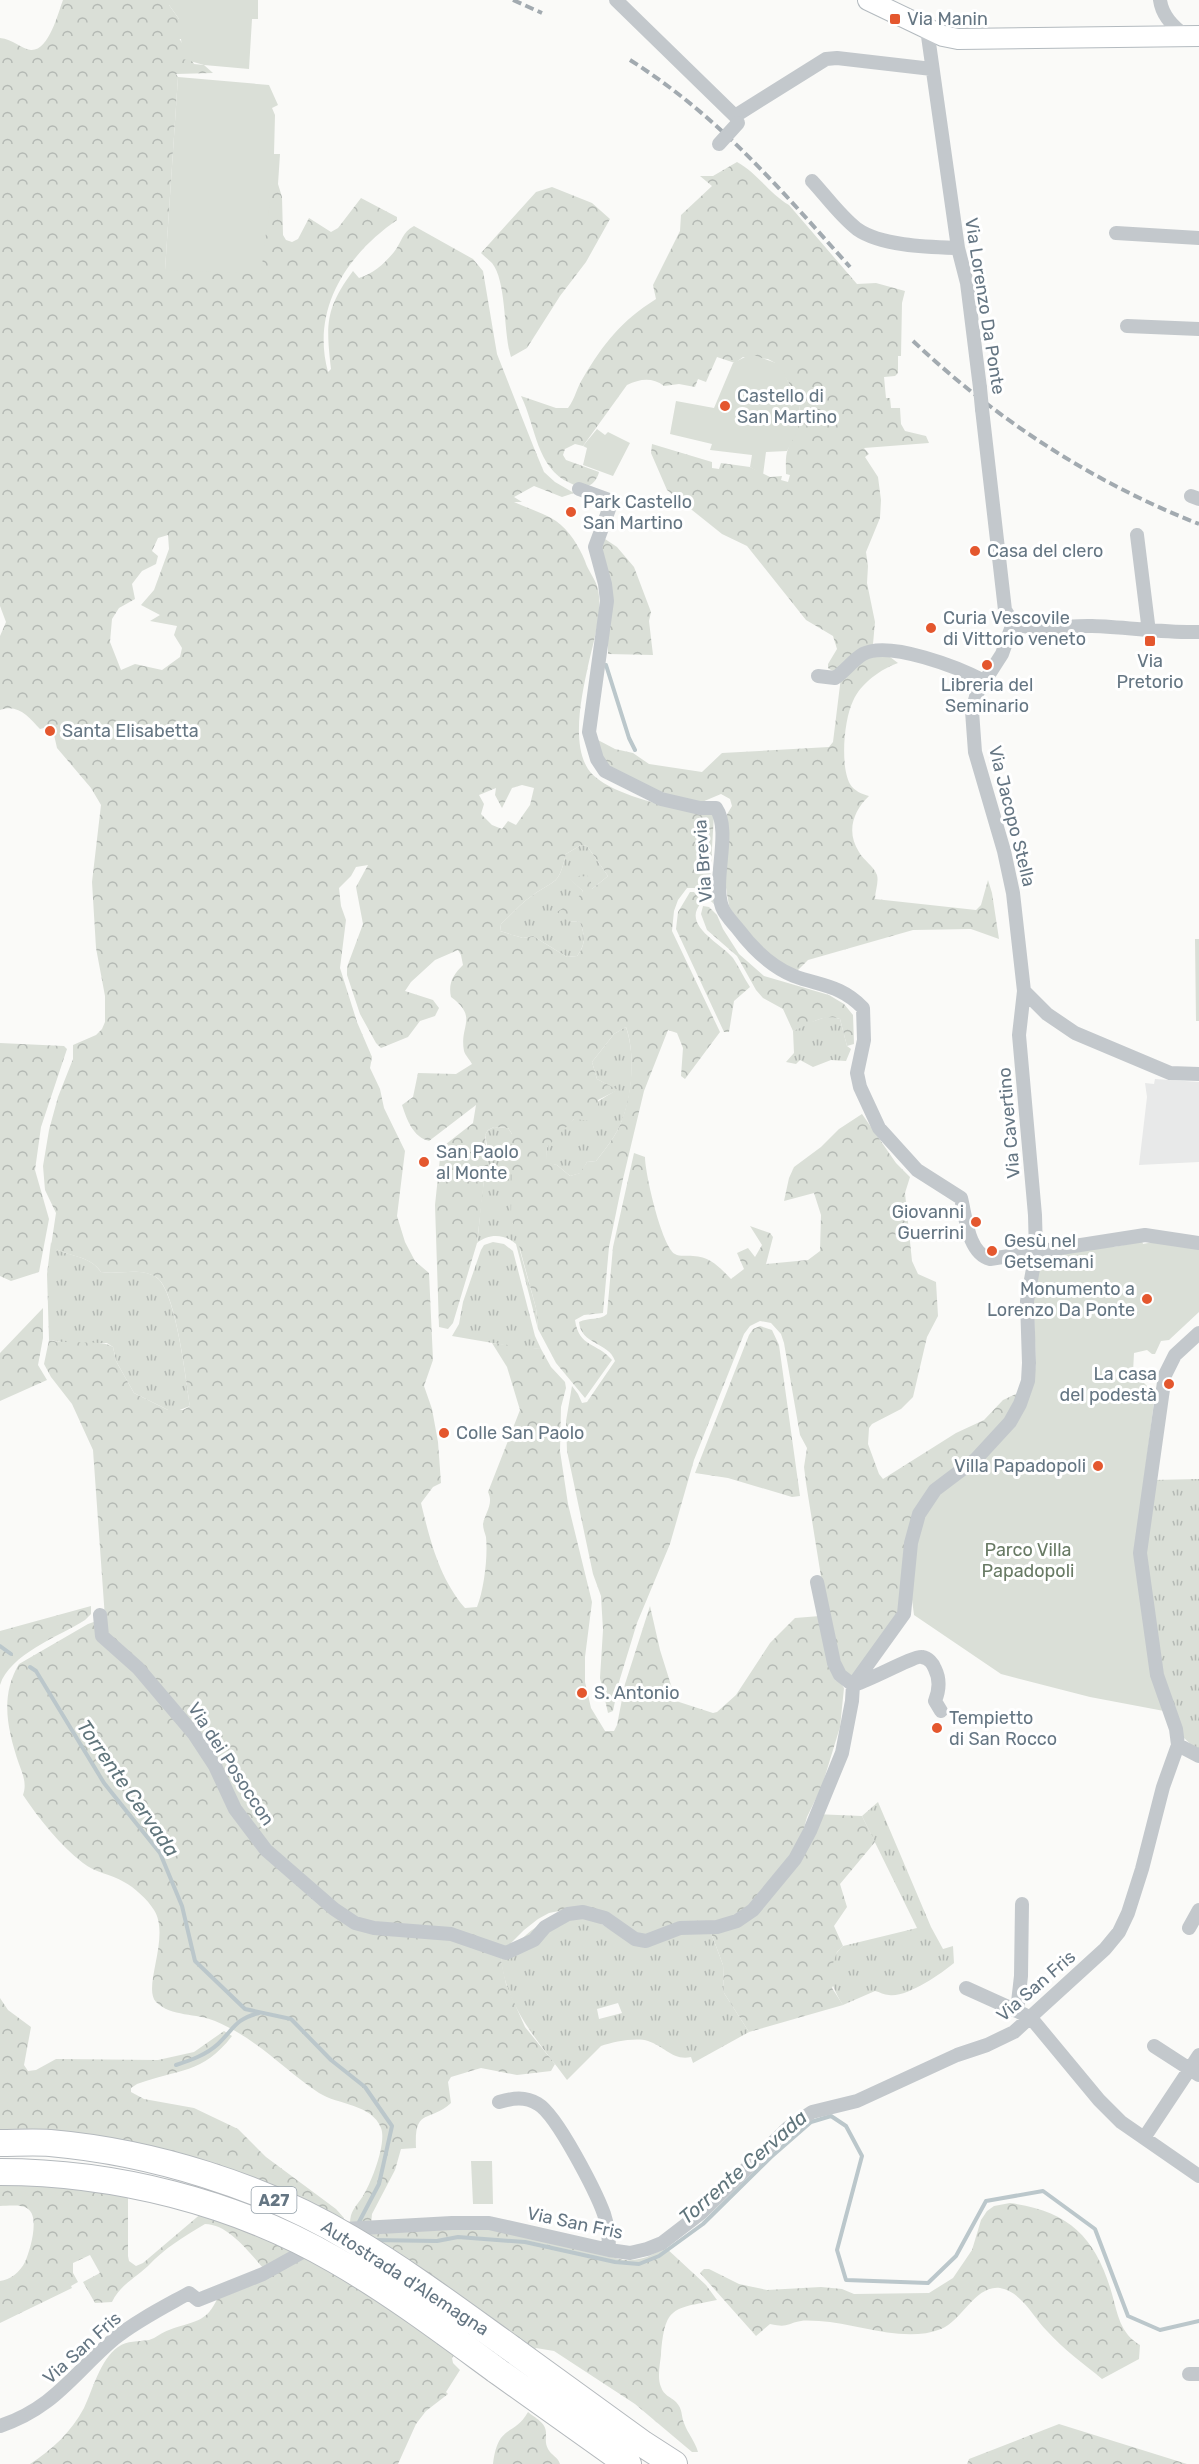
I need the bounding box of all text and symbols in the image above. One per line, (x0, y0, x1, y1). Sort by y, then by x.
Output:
place label: Via Manin (907, 8, 988, 30)
marker: Via Manin (888, 12, 902, 26)
street label: Via Lorenzo Da Ponte (960, 216, 1010, 396)
place label: Castello di San Martino (737, 385, 837, 428)
marker: Castello di San Martino (718, 399, 732, 413)
place label: Park Castello San Martino (583, 491, 692, 534)
marker: Park Castello San Martino (564, 505, 578, 519)
place label: Casa del clero (987, 540, 1103, 562)
marker: Casa del clero (968, 544, 982, 558)
place label: Curia Vescovile di Vittorio veneto (943, 607, 1086, 650)
marker: Curia Vescovile di Vittorio veneto (924, 621, 938, 635)
marker: Via Pretorio (1143, 634, 1157, 648)
place label: Via Pretorio (1116, 650, 1184, 693)
marker: Libreria del Seminario (980, 658, 994, 672)
place label: Libreria del Seminario (941, 674, 1033, 717)
place label: Santa Elisabetta (62, 720, 199, 742)
marker: Santa Elisabetta (43, 724, 57, 738)
street label: Via Jacopo Stella (984, 743, 1040, 889)
street label: Via Brevia (689, 819, 717, 903)
street label: Via Cavertino (993, 1067, 1025, 1179)
place label: San Paolo al Monte (436, 1141, 519, 1184)
marker: San Paolo al Monte (417, 1155, 431, 1169)
place label: Giovanni Guerrini (892, 1201, 964, 1244)
marker: Giovanni Guerrini (969, 1215, 983, 1229)
place label: Gesù nel Getsemani (1004, 1230, 1094, 1273)
marker: Gesù nel Getsemani (985, 1244, 999, 1258)
place label: Monumento a Lorenzo Da Ponte (987, 1278, 1135, 1321)
marker: Monumento a Lorenzo Da Ponte (1140, 1292, 1154, 1306)
place label: La casa del podestà (1059, 1363, 1157, 1406)
marker: La casa del podestà (1162, 1377, 1176, 1391)
place label: Colle San Paolo (456, 1422, 584, 1444)
marker: Colle San Paolo (437, 1426, 451, 1440)
place label: Villa Papadopoli (954, 1455, 1086, 1477)
marker: Villa Papadopoli (1091, 1459, 1105, 1473)
park label: Parco Villa Papadopoli (982, 1539, 1074, 1582)
place label: S. Antonio (594, 1682, 679, 1704)
marker: S. Antonio (575, 1686, 589, 1700)
street label: Via dei Posoccon (183, 1698, 279, 1830)
place label: Tempietto di San Rocco (949, 1707, 1057, 1750)
water label: Torrente Cervada (72, 1715, 184, 1861)
marker: Tempietto di San Rocco (930, 1721, 944, 1735)
street label: Via San Fris (992, 1946, 1080, 2026)
water label: Torrente Cervada (674, 2105, 812, 2229)
road number: A27 (252, 2187, 296, 2213)
street label: Via San Fris (525, 2202, 625, 2244)
street label: Autostrada d'Alemagna (317, 2216, 493, 2340)
street label: Via San Fris (38, 2307, 126, 2389)

